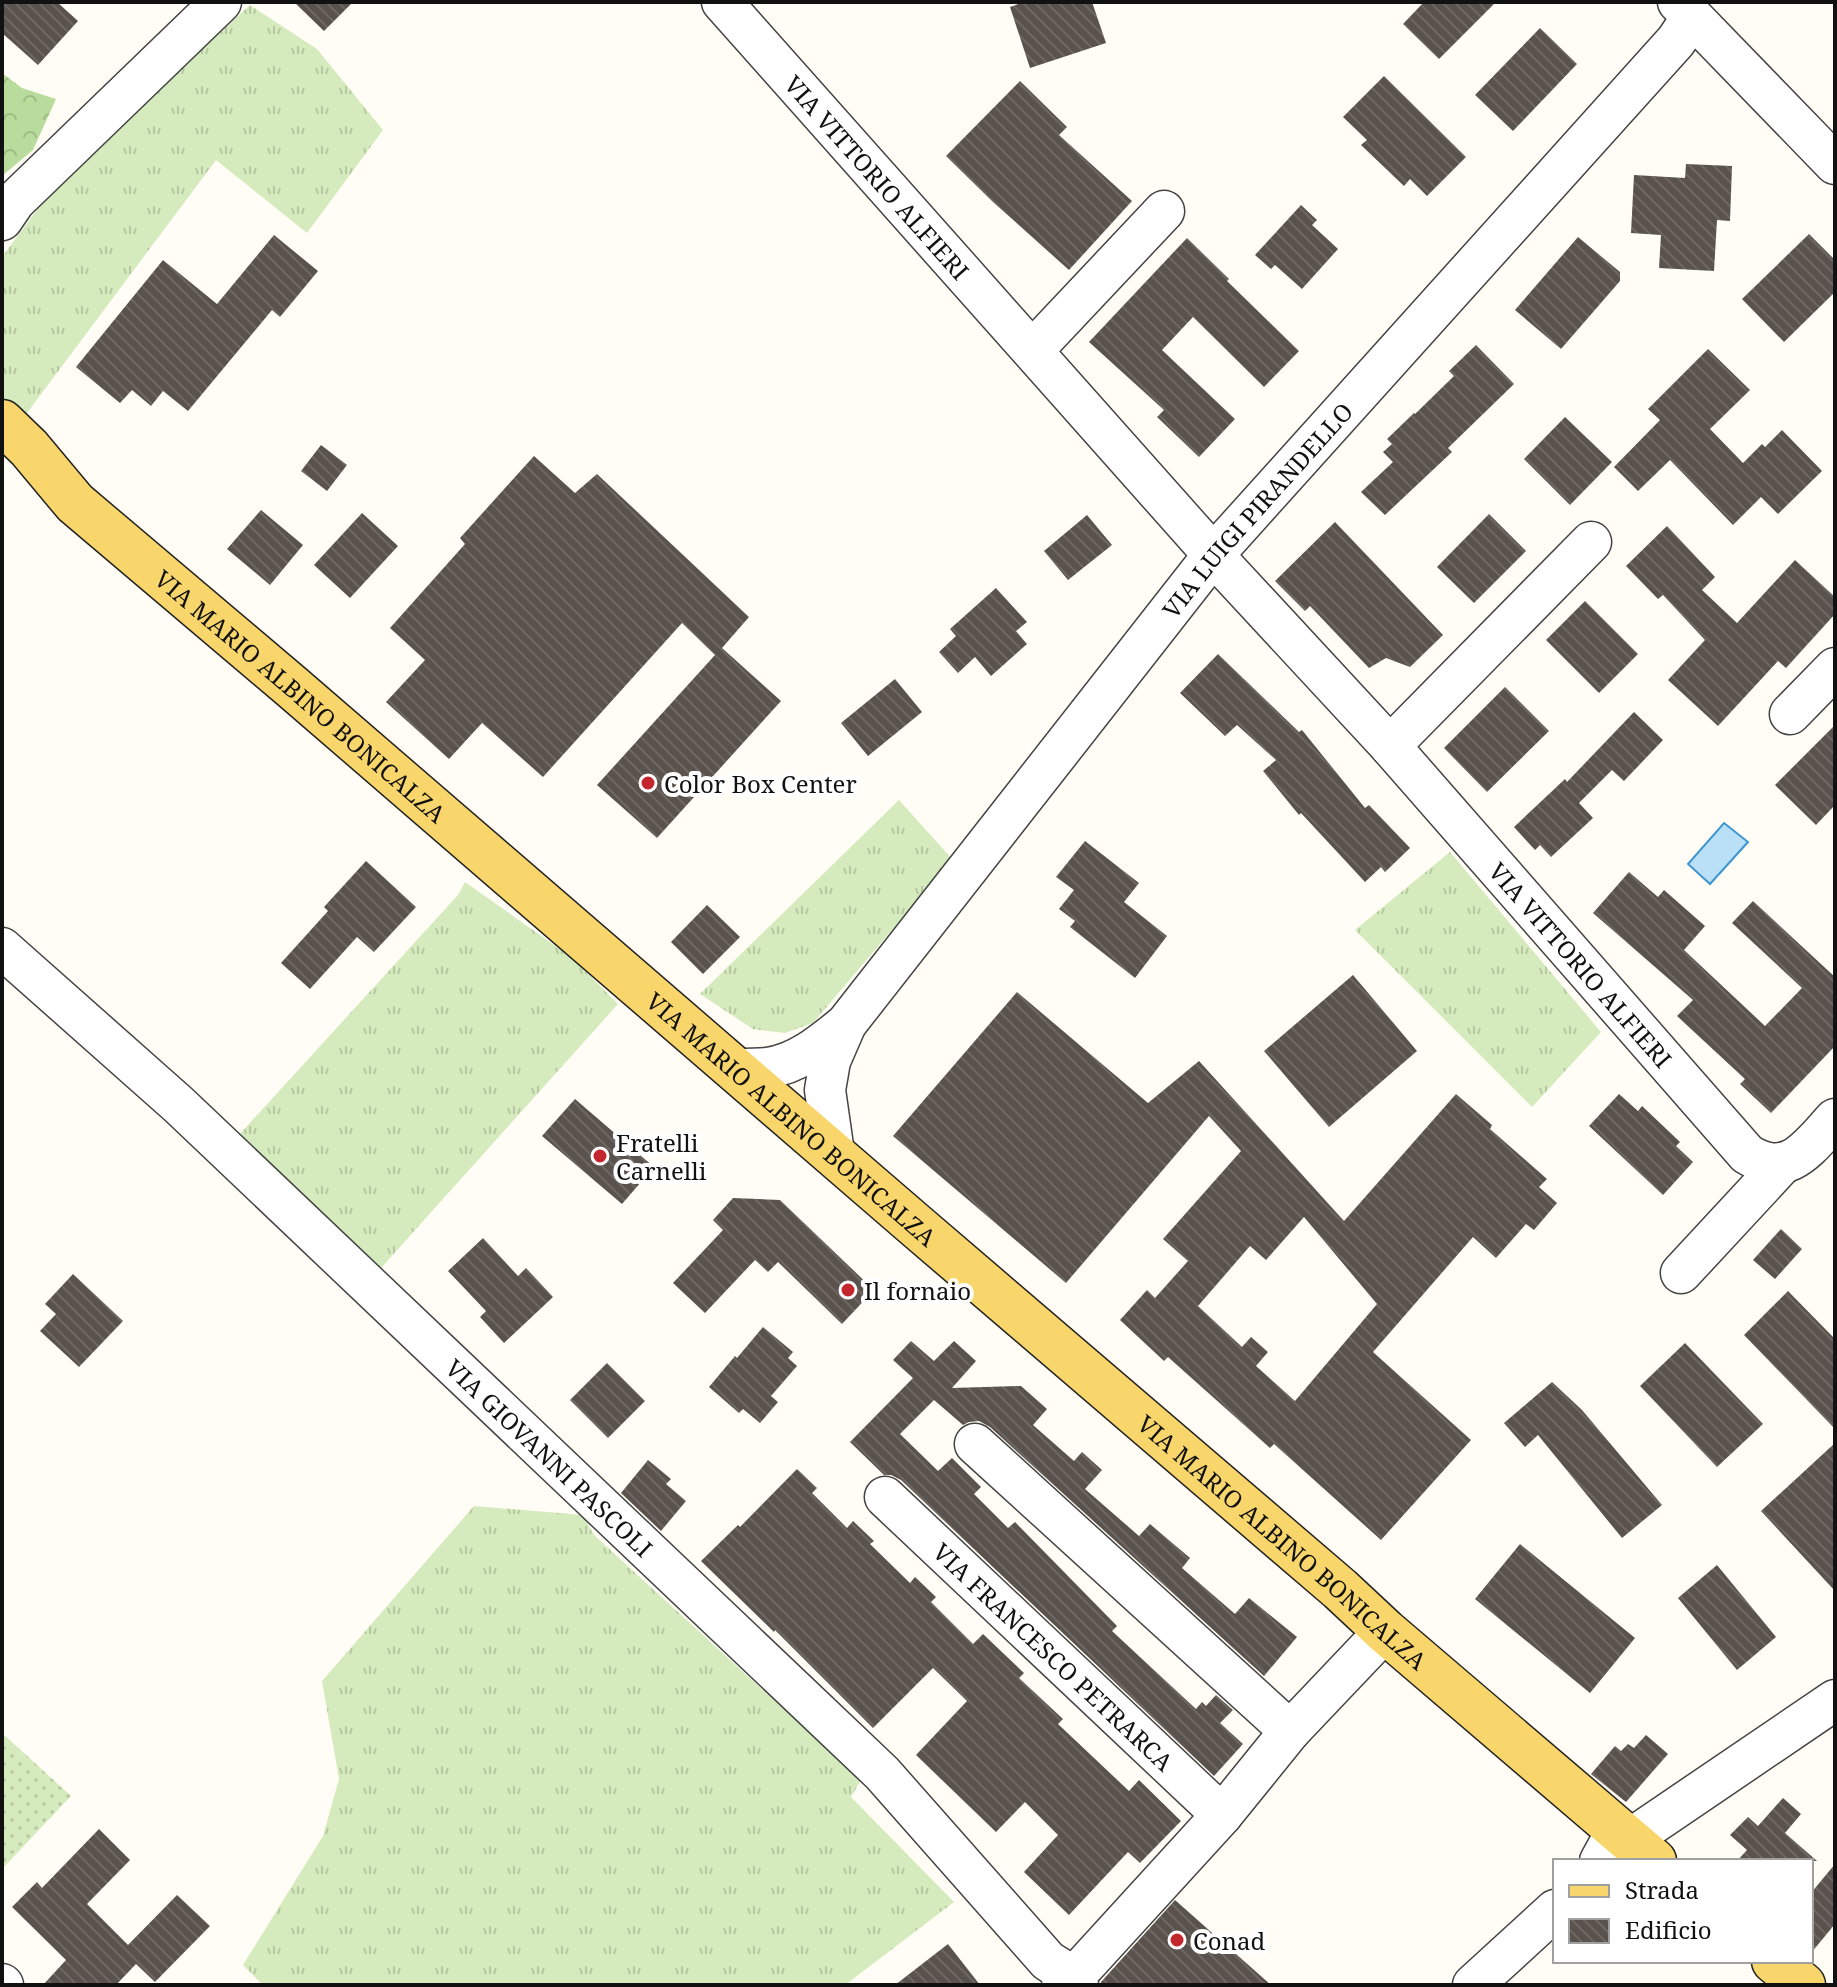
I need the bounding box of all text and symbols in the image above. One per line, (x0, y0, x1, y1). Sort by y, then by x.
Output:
street label: VIA VITTORIO ALFIERI (778, 68, 977, 286)
street label: VIA LUIGI PIRANDELLO (1154, 395, 1360, 624)
street label: VIA MARIO ALBINO BONICALZA (148, 562, 454, 830)
place label: Color Box Center (664, 767, 857, 800)
marker: Color Box Center (639, 774, 657, 792)
street label: VIA VITTORIO ALFIERI (1482, 854, 1680, 1074)
street label: VIA MARIO ALBINO BONICALZA (640, 984, 944, 1253)
place label: Fratelli Carnelli (616, 1126, 707, 1187)
marker: Fratelli Carnelli (591, 1147, 609, 1165)
place label: Il fornaio (864, 1274, 971, 1307)
marker: Il fornaio (839, 1281, 857, 1299)
street label: VIA GIOVANNI PASCOLI (439, 1351, 660, 1564)
street label: VIA MARIO ALBINO BONICALZA (1131, 1407, 1434, 1677)
street label: VIA FRANCESCO PETRARCA (927, 1535, 1181, 1778)
legend (1553, 1859, 1813, 1963)
text: Strada (1625, 1873, 1699, 1906)
text: Edificio (1625, 1913, 1712, 1946)
place label: Conad (1193, 1924, 1266, 1957)
marker: Conad (1168, 1931, 1186, 1949)

